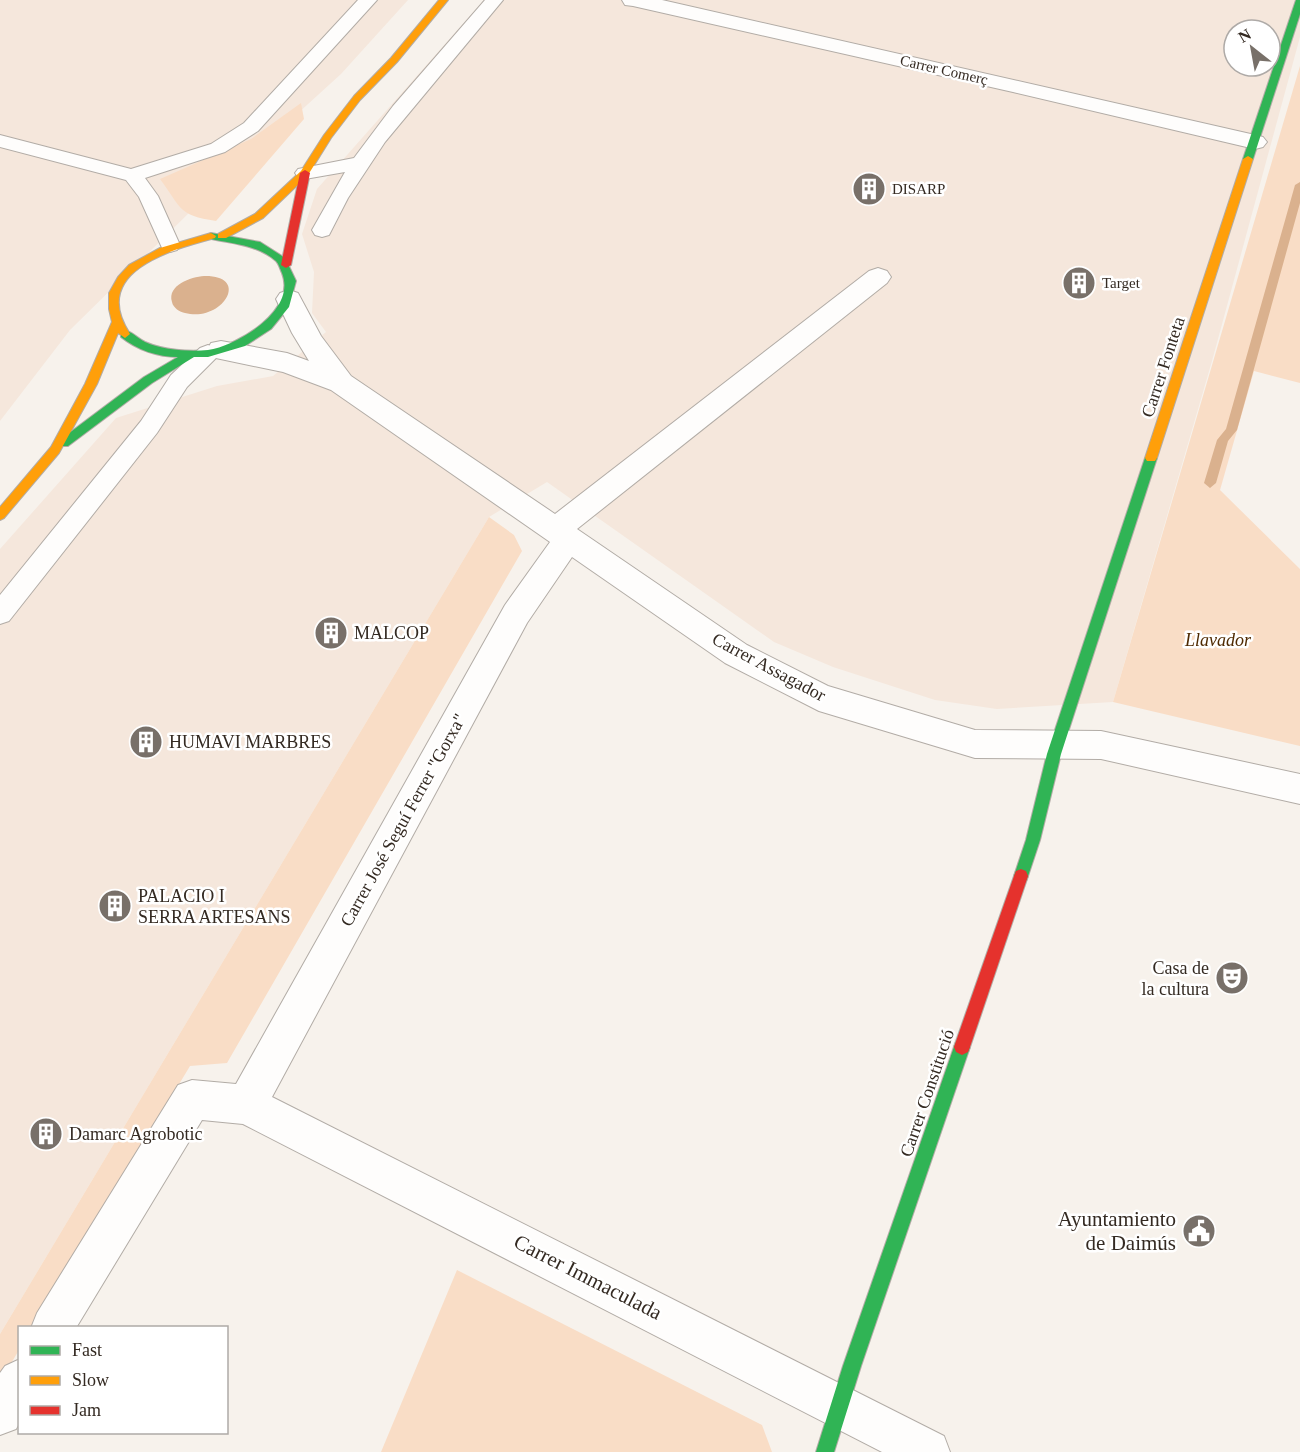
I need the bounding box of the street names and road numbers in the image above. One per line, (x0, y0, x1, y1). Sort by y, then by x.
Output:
street label: Carrer Comerç (899, 52, 990, 88)
street label: Carrer Fonteta (1137, 314, 1189, 420)
street label: Carrer Assagador (709, 629, 829, 705)
street label: Carrer José Seguí Ferrer "Gorxa" (336, 710, 470, 930)
street label: Carrer Constitució (896, 1027, 958, 1159)
street label: Carrer Immaculada (510, 1229, 667, 1325)

